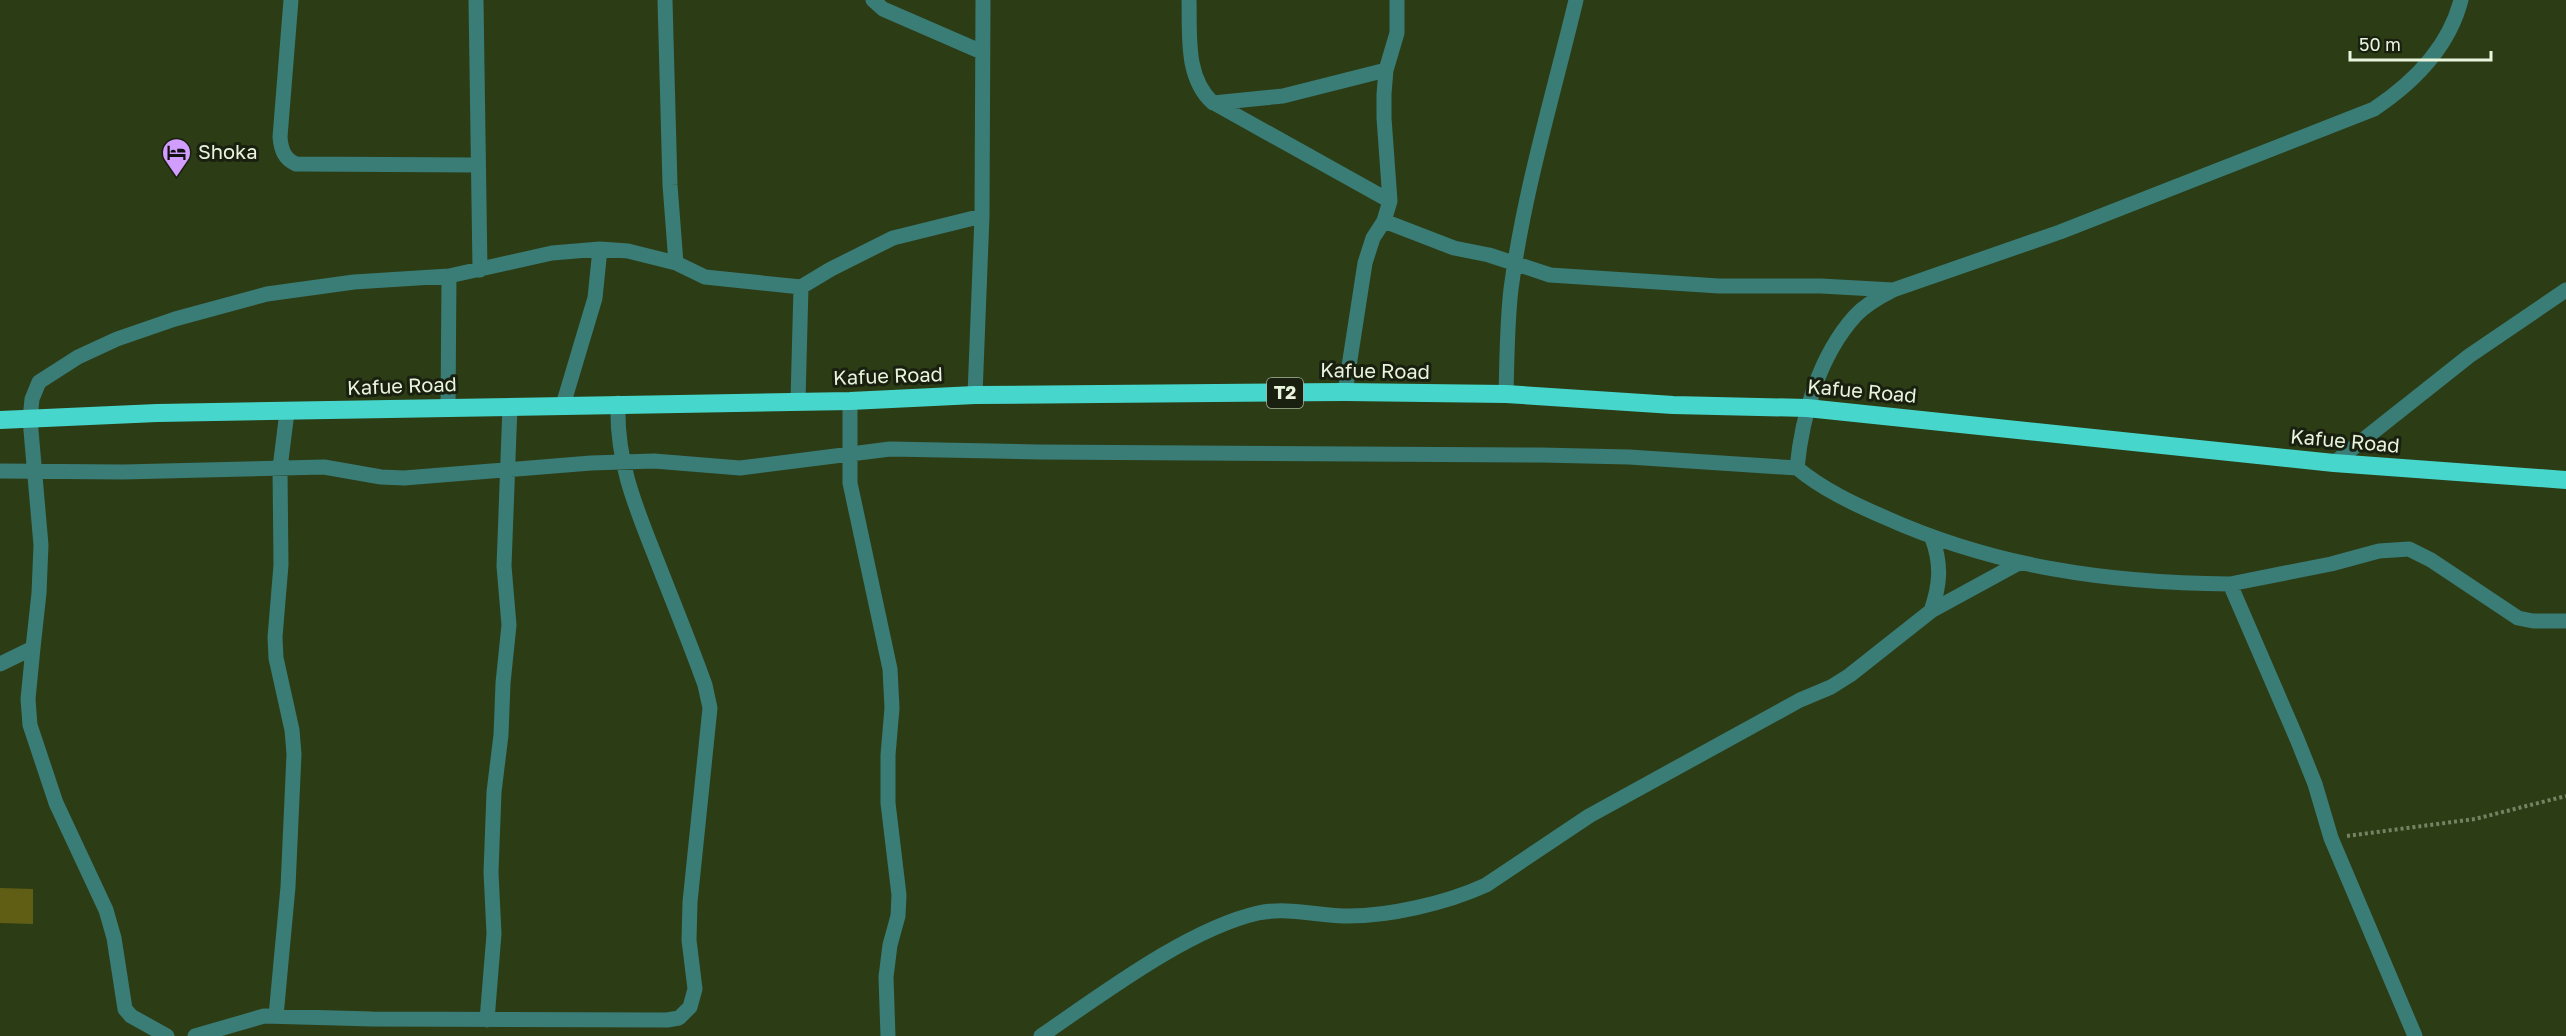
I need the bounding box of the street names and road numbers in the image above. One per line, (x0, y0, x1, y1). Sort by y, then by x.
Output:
street label: Kafue Road (1320, 357, 1430, 383)
street label: Kafue Road (833, 361, 943, 389)
street label: Kafue Road (347, 371, 457, 399)
street label: Kafue Road (1806, 373, 1918, 407)
road number: T2 (1267, 378, 1303, 408)
street label: Kafue Road (2289, 423, 2401, 457)

